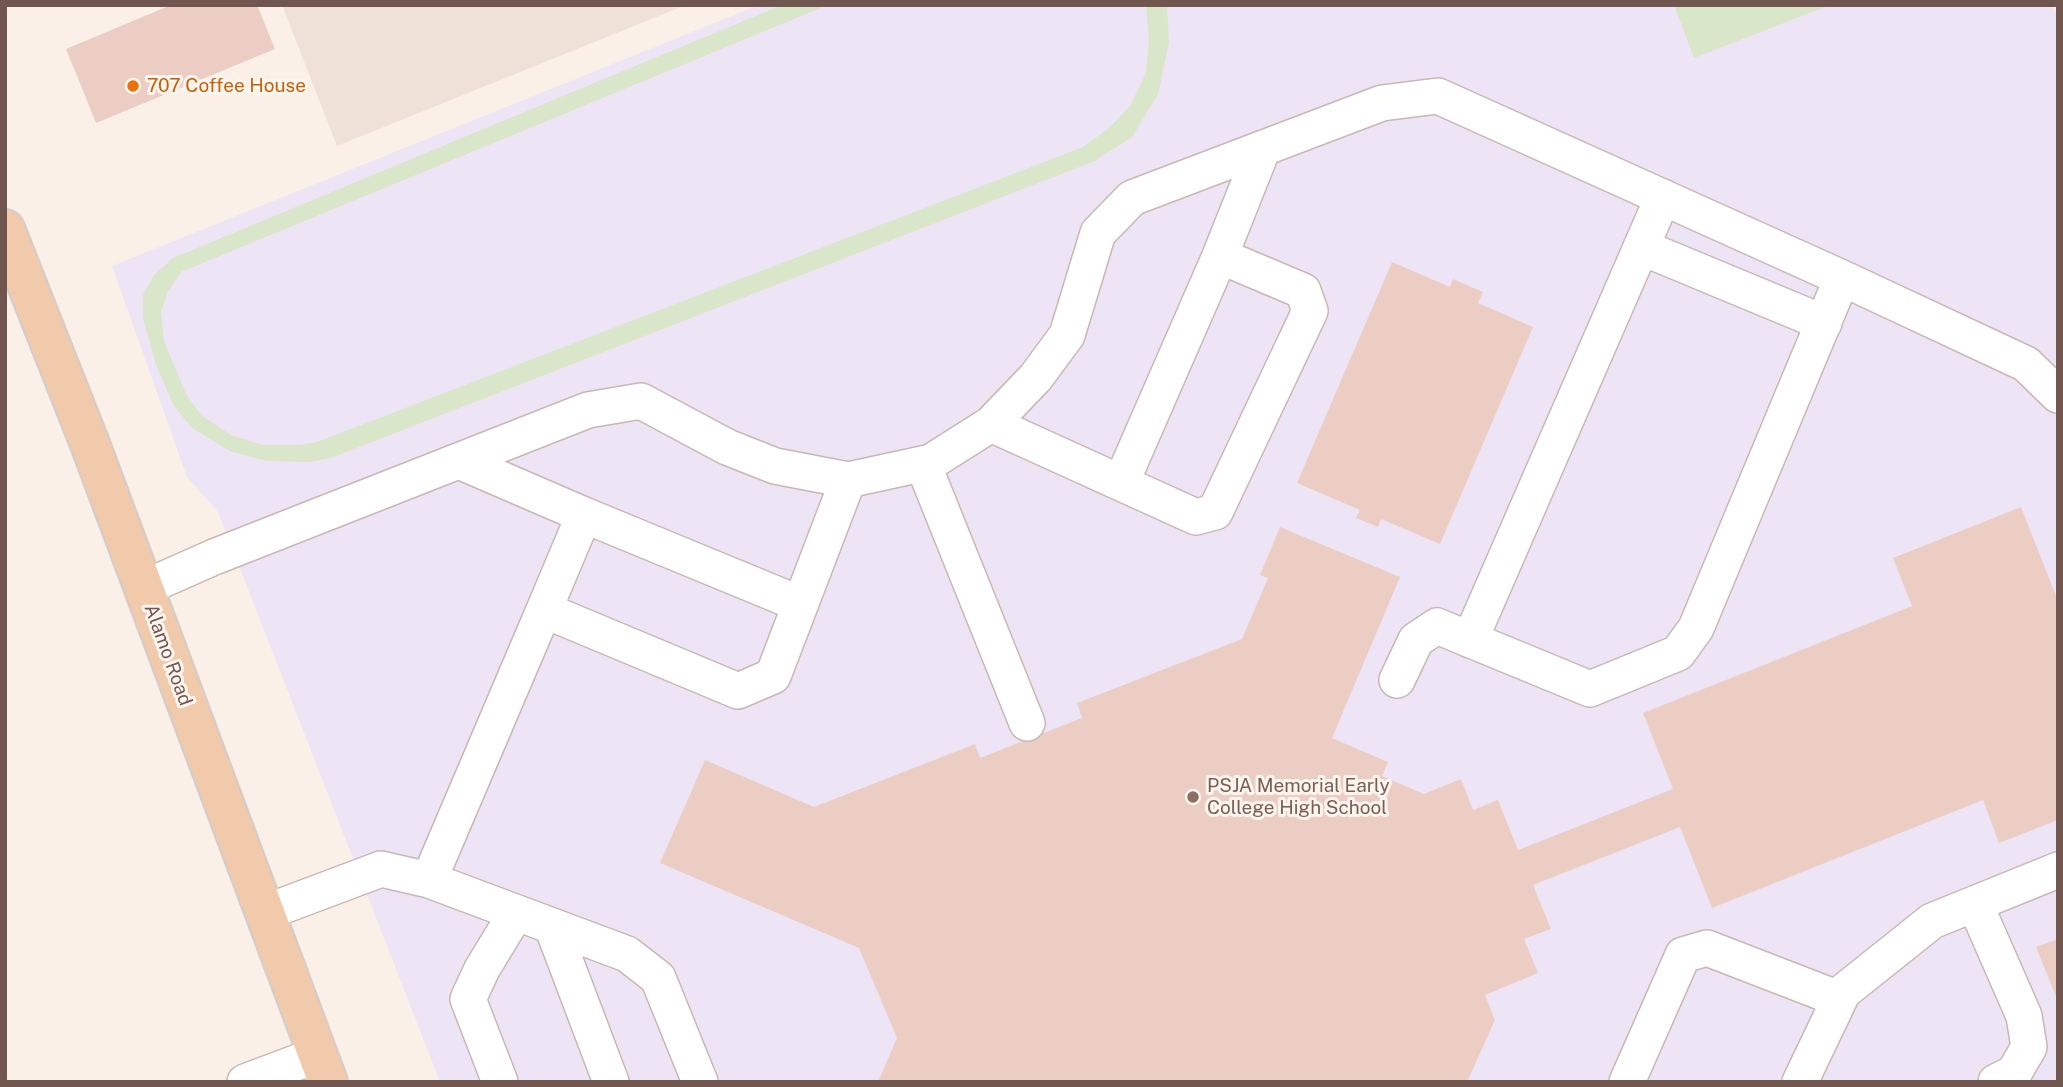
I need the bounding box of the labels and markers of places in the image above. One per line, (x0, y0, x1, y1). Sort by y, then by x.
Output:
place label: 707 Coffee House (147, 75, 306, 97)
marker: 707 Coffee House (125, 78, 141, 94)
place label: PSJA Memorial Early College High School (1207, 775, 1390, 819)
marker: PSJA Memorial Early College High School (1185, 789, 1201, 805)

